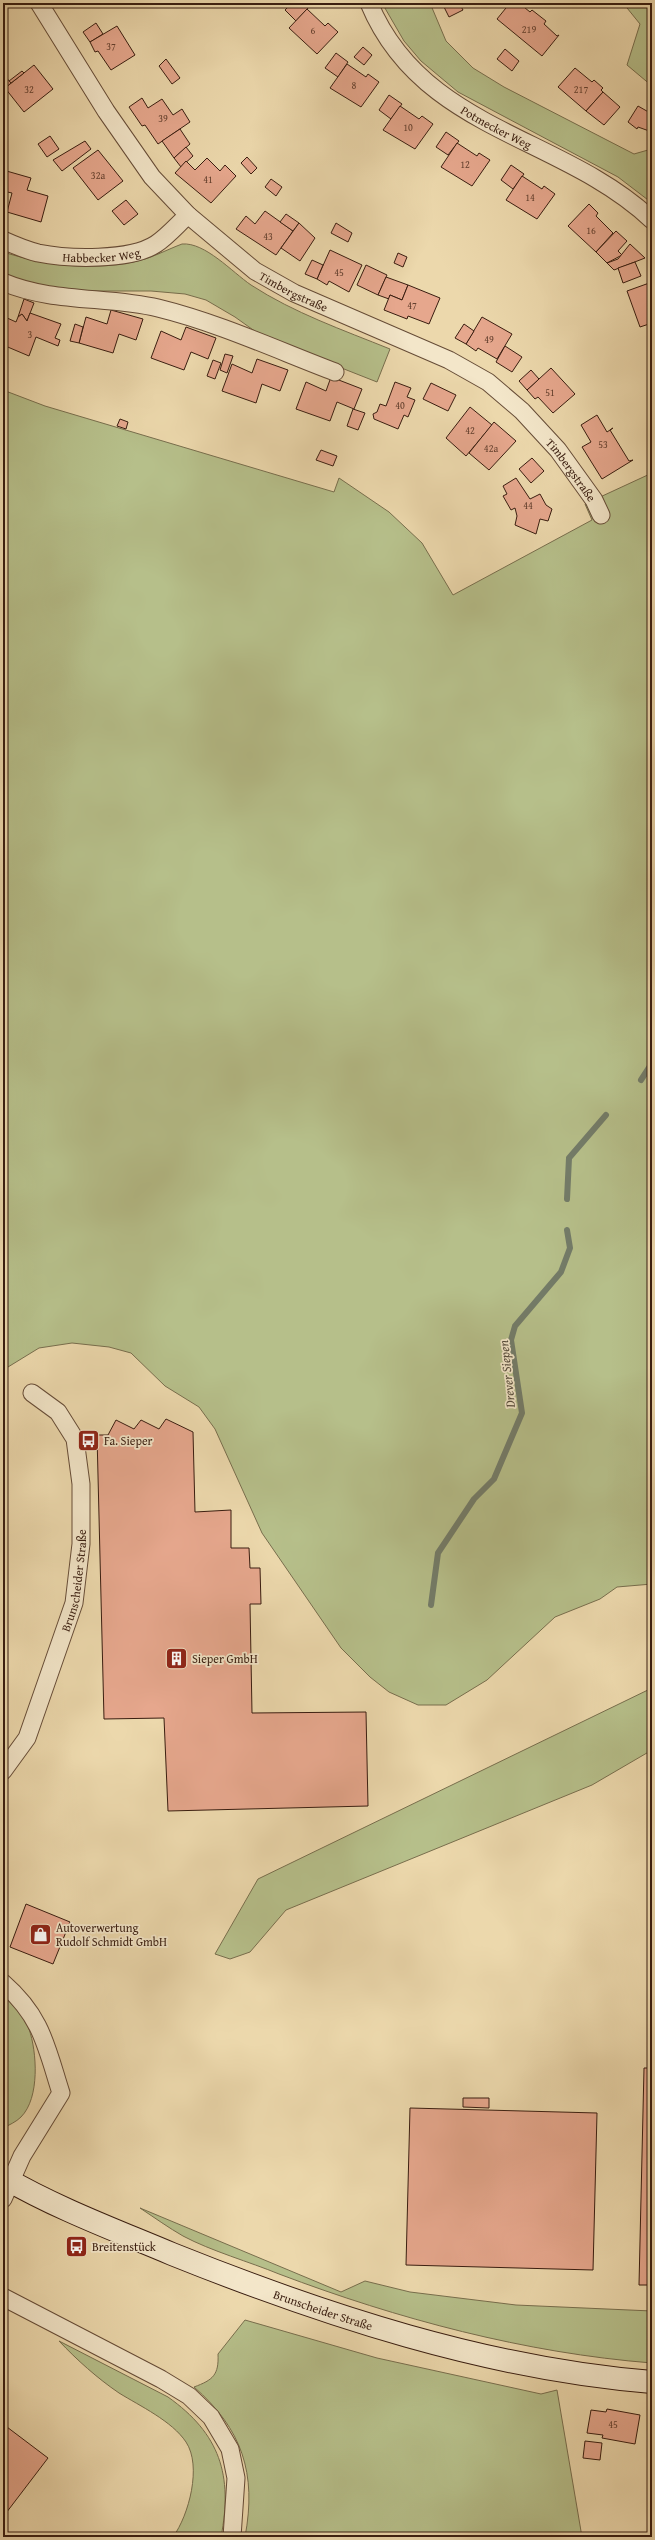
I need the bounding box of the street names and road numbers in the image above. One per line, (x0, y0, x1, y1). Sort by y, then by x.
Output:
street label: Potmecker Weg (458, 101, 535, 152)
street label: Habbecker Weg (62, 243, 142, 266)
street label: Timbergstraße (256, 267, 331, 315)
street label: Timbergstraße (542, 434, 601, 505)
street label: Brunscheider Straße (56, 1529, 90, 1634)
street label: Brunscheider Straße (271, 2285, 375, 2334)

